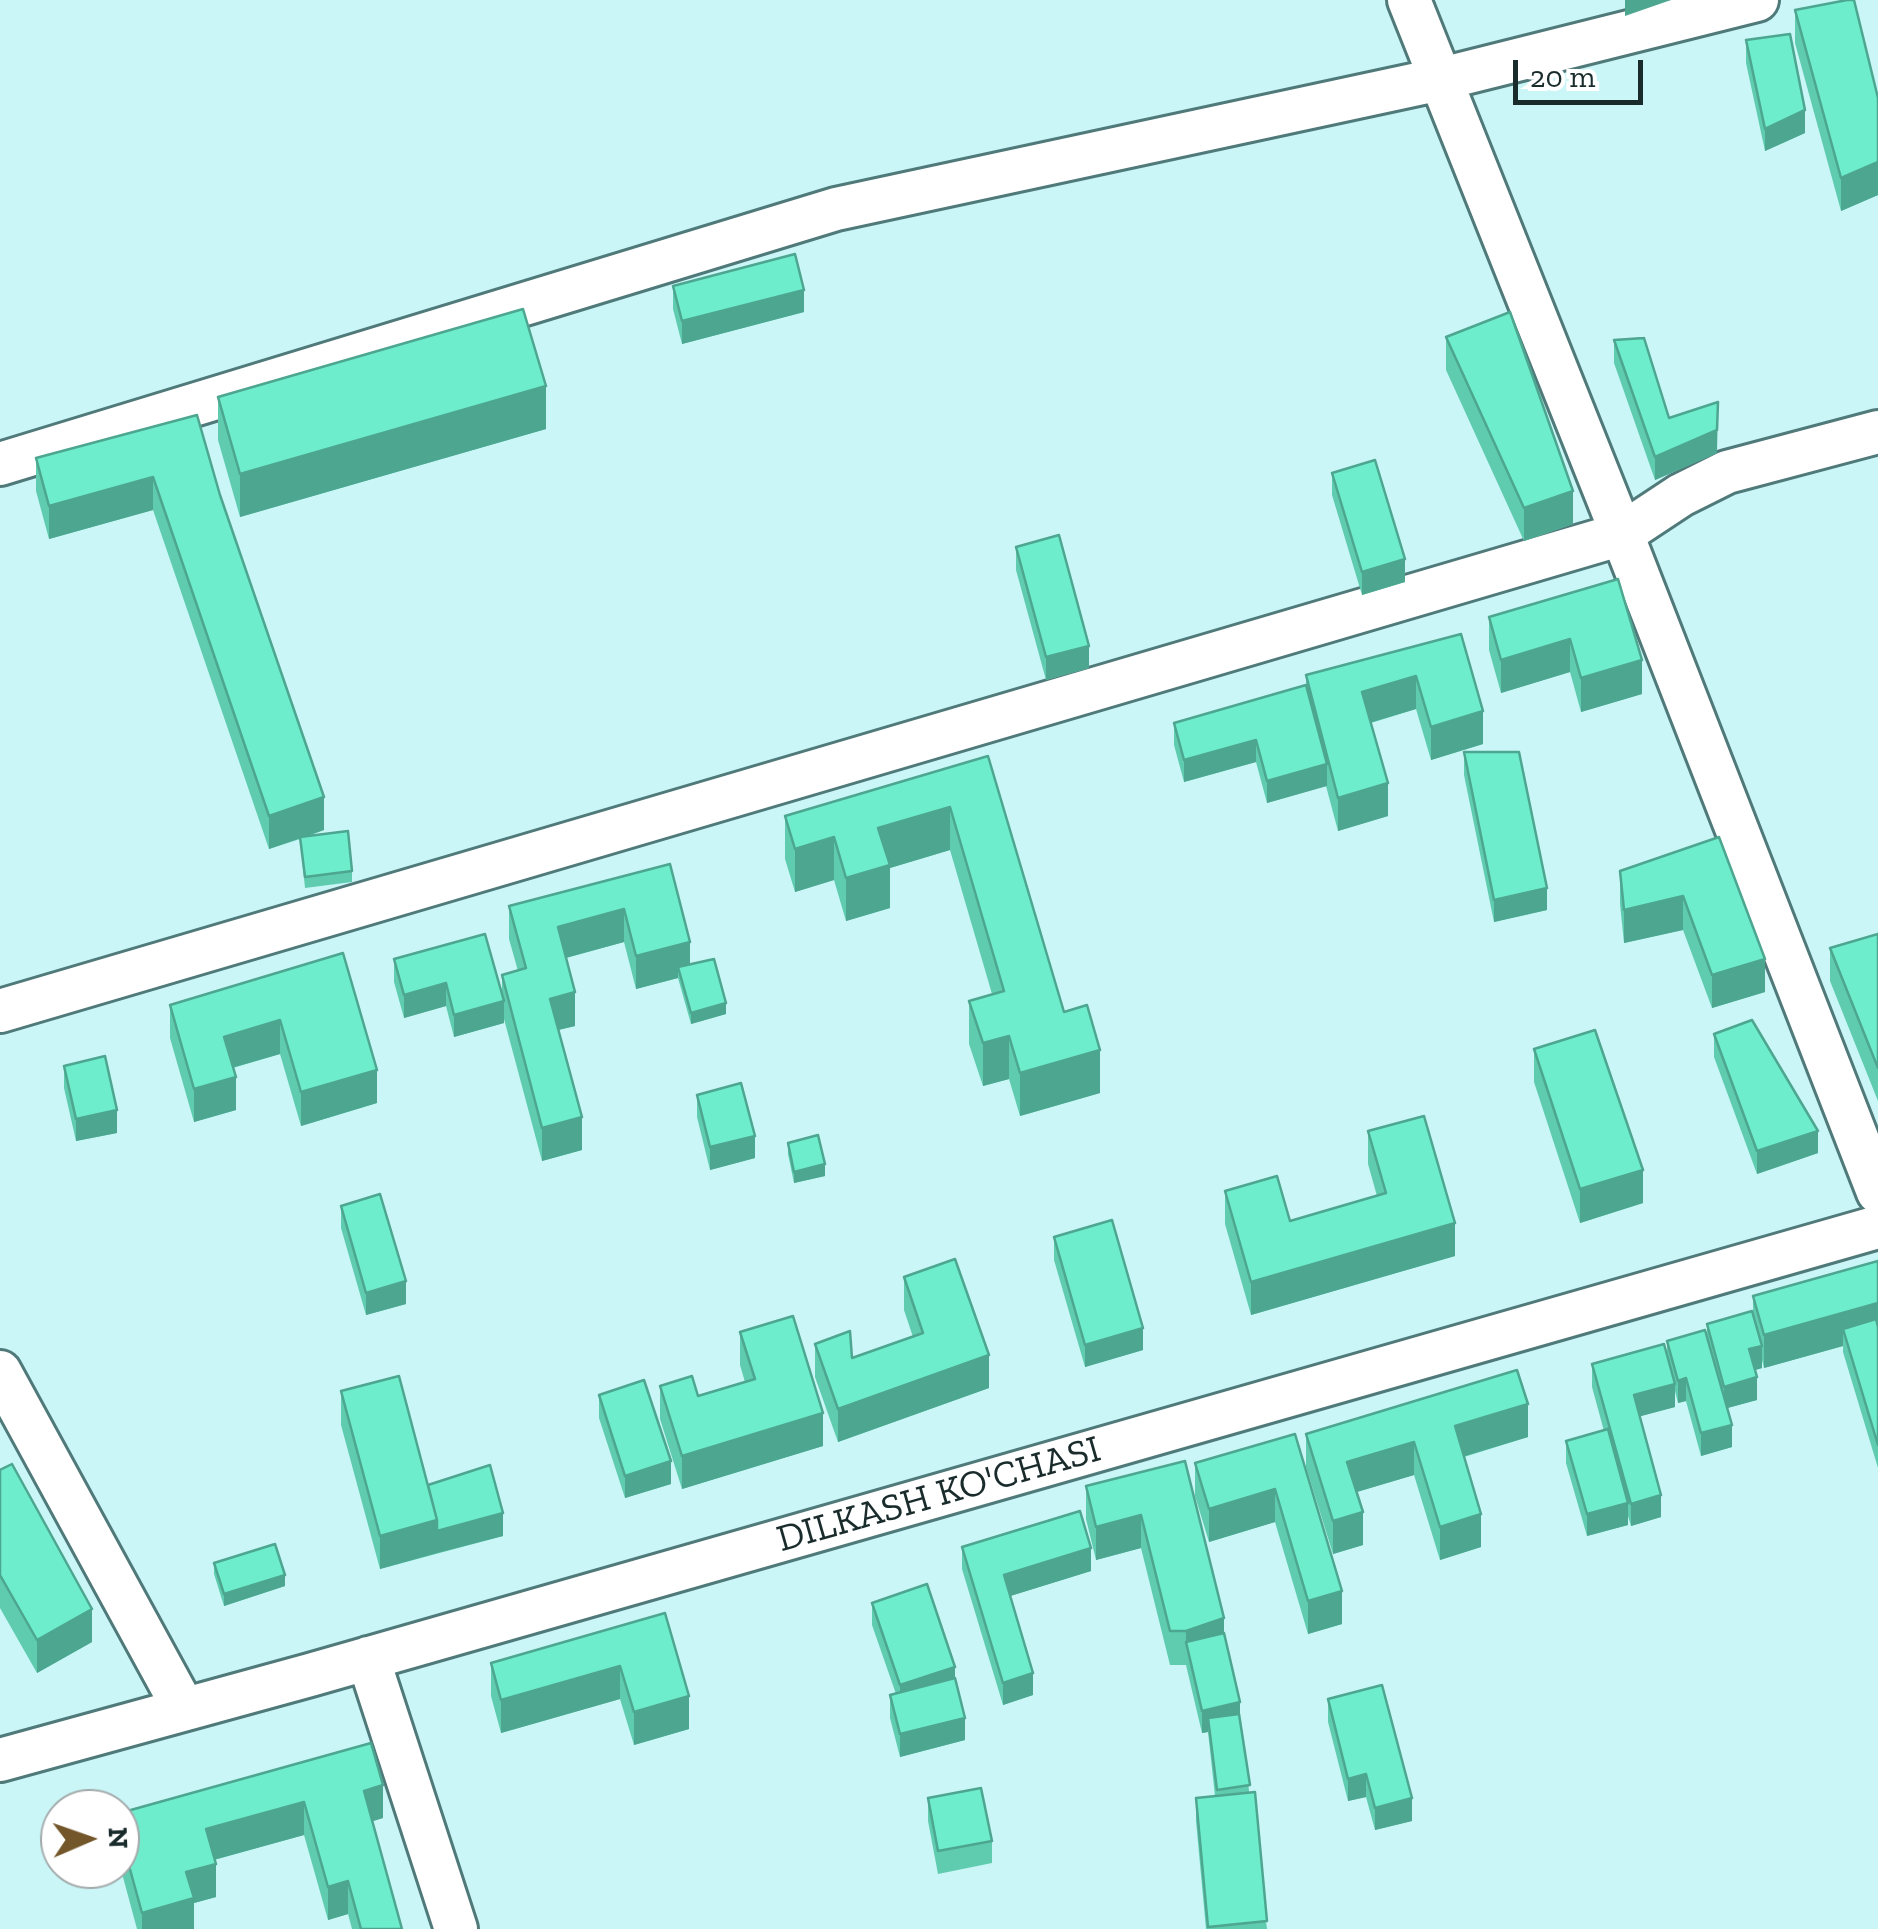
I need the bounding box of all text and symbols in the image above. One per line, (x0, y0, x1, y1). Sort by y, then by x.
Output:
scale bar (1518, 40, 1648, 102)
text: 20 m (1530, 59, 1595, 95)
street label: DILKASH KO'CHASI (772, 1427, 1106, 1563)
north arrow (40, 1789, 140, 1889)
text: N (102, 1827, 135, 1849)

